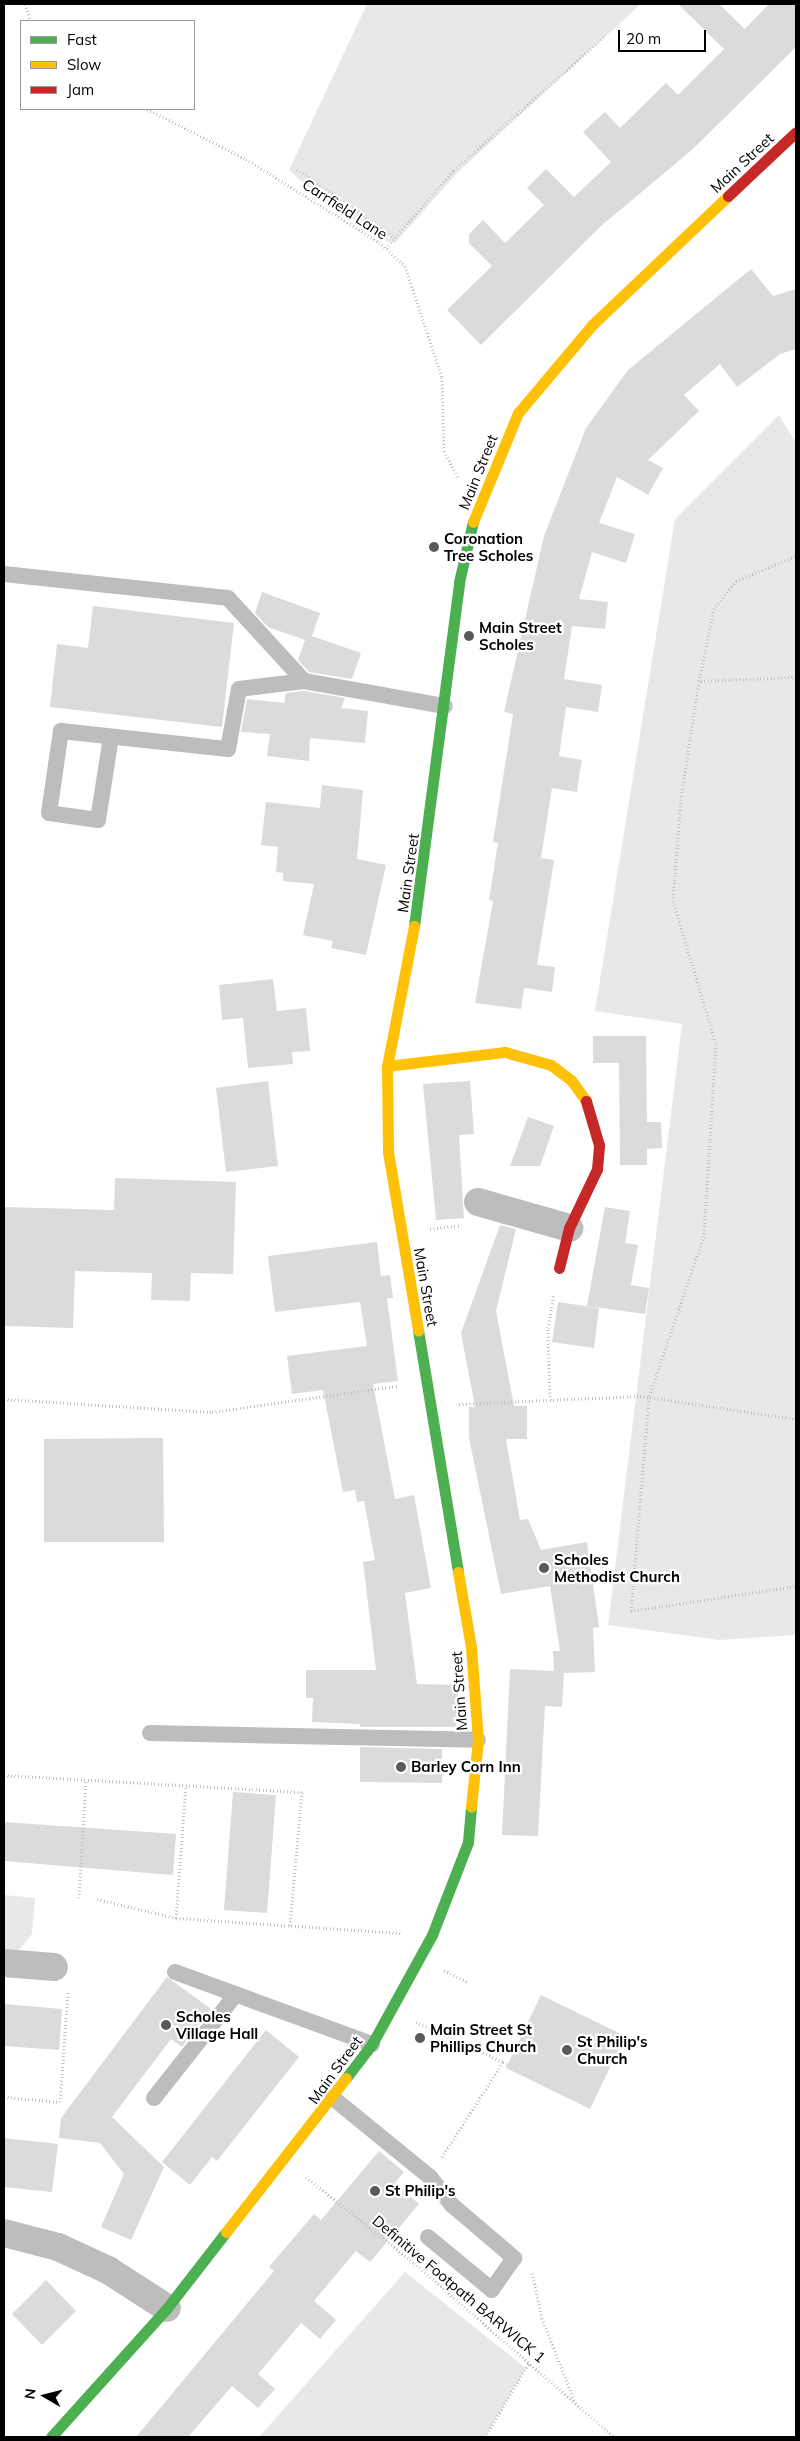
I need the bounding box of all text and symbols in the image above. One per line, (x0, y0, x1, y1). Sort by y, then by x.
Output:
legend (20, 20, 195, 110)
scale bar (620, 20, 708, 52)
text: 20 m (626, 29, 661, 48)
text: Fast (67, 30, 97, 49)
text: Slow (67, 55, 101, 74)
text: Jam (67, 80, 94, 99)
street label: Main Street (707, 129, 777, 197)
street label: Carrfield Lane (299, 175, 391, 243)
street label: Main Street (455, 432, 501, 512)
place label: Coronation Tree Scholes (444, 529, 533, 564)
marker: Coronation Tree Scholes (428, 541, 440, 553)
place label: Main Street Scholes (479, 618, 562, 653)
marker: Main Street Scholes (463, 630, 475, 642)
street label: Main Street (394, 832, 422, 914)
street label: Main Street (410, 1246, 442, 1328)
place label: Scholes Methodist Church (554, 1550, 680, 1585)
marker: Scholes Methodist Church (538, 1562, 550, 1574)
street label: Main Street (447, 1651, 471, 1731)
place label: Barley Corn Inn (411, 1758, 521, 1776)
marker: Barley Corn Inn (395, 1761, 407, 1773)
place label: Scholes Village Hall (176, 2007, 258, 2042)
marker: Scholes Village Hall (160, 2019, 172, 2031)
place label: Main Street St Phillips Church (430, 2020, 536, 2055)
marker: Main Street St Phillips Church (414, 2032, 426, 2044)
place label: St Philip's Church (577, 2032, 648, 2067)
street label: Main Street (304, 2033, 366, 2107)
marker: St Philip's Church (561, 2044, 573, 2056)
place label: St Philip's (385, 2182, 456, 2200)
marker: St Philip's (369, 2185, 381, 2197)
street label: Definitive Footpath BARWICK 1 (369, 2211, 549, 2367)
north arrow (20, 2371, 70, 2421)
text: N (20, 2387, 40, 2400)

